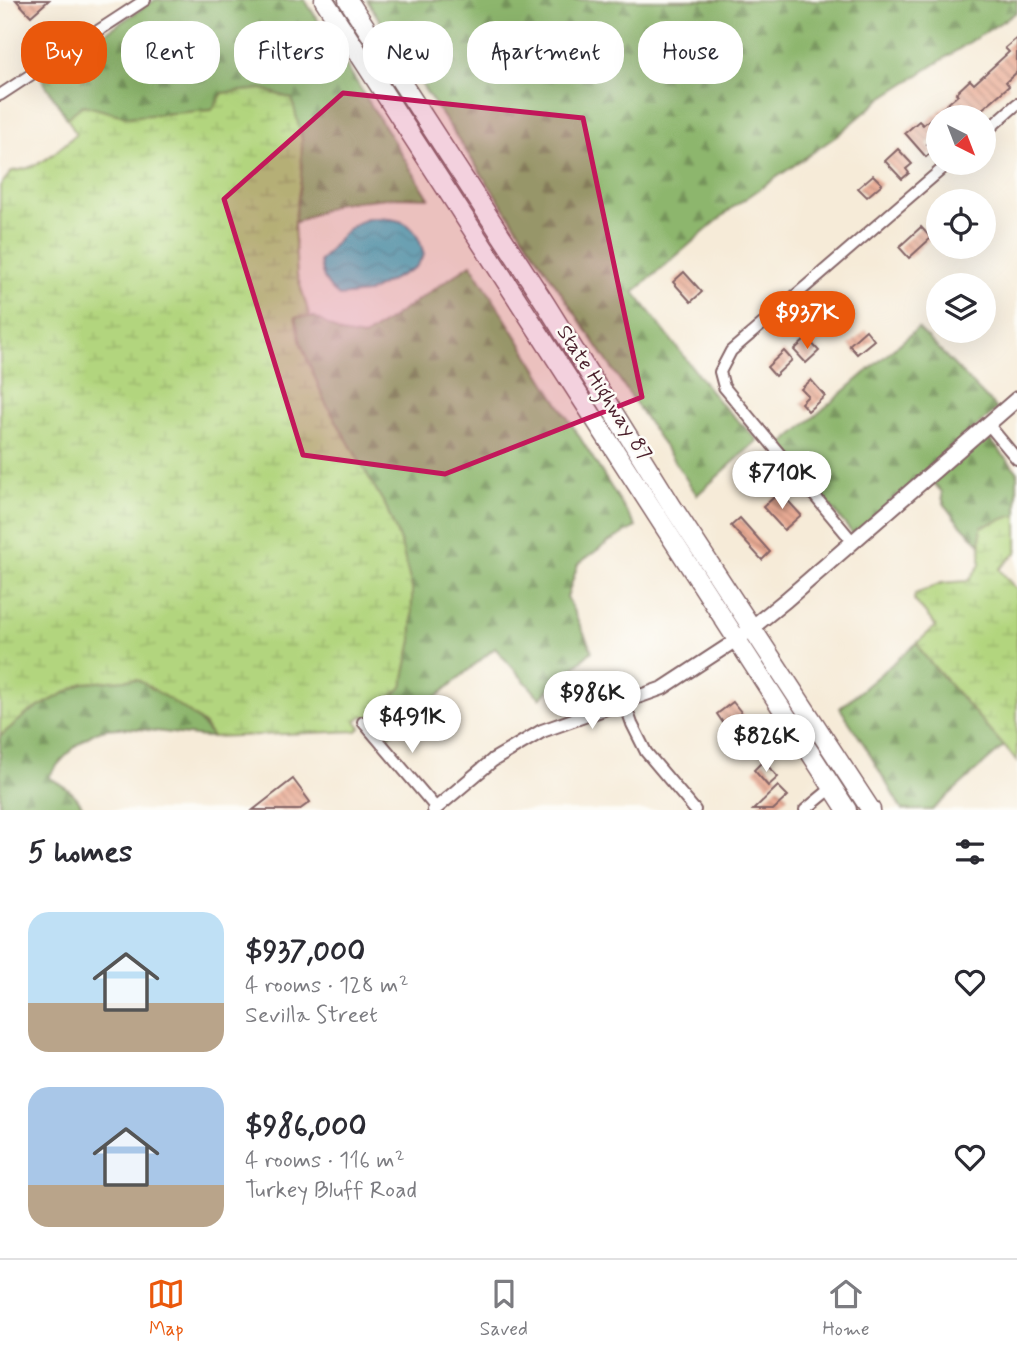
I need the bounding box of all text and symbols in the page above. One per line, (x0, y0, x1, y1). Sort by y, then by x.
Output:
chip: Buy (21, 21, 107, 84)
chip: Rent (121, 21, 220, 84)
chip: Filters (234, 21, 349, 84)
chip: New (363, 21, 453, 84)
chip: Apartment (467, 21, 624, 84)
chip: House (638, 21, 743, 84)
north arrow (926, 105, 996, 175)
map controls (926, 105, 996, 343)
button: locate (926, 189, 996, 259)
button: layers (926, 273, 996, 343)
pin: $937K (758, 292, 856, 351)
text: $937K (775, 299, 839, 329)
street label: State Highway 87 (548, 320, 658, 467)
pin: $710K (733, 452, 831, 511)
text: $710K (748, 459, 816, 489)
pin: $986K (543, 672, 641, 731)
text: $986K (560, 679, 624, 709)
pin: $491K (363, 696, 461, 755)
text: $491K (379, 703, 445, 733)
pin: $826K (717, 714, 815, 774)
text: $826K (733, 722, 799, 752)
text: 5 homes (28, 833, 133, 872)
icon: filters (951, 833, 989, 871)
text: $937,000 (245, 932, 365, 971)
icon: home (84, 940, 168, 1024)
icon: heart (951, 963, 989, 1001)
text: 4 rooms · 128 m² (245, 971, 409, 1001)
text: Sevilla Street (245, 1001, 378, 1031)
text: $986,000 (245, 1107, 366, 1146)
icon: home (84, 1115, 168, 1199)
icon: heart (951, 1138, 989, 1176)
text: 4 rooms · 116 m² (245, 1146, 405, 1176)
text: Turkey Bluff Road (245, 1176, 417, 1206)
tab: Map (147, 1275, 185, 1342)
tab: Saved (480, 1275, 528, 1342)
tab: Home (822, 1275, 870, 1342)

